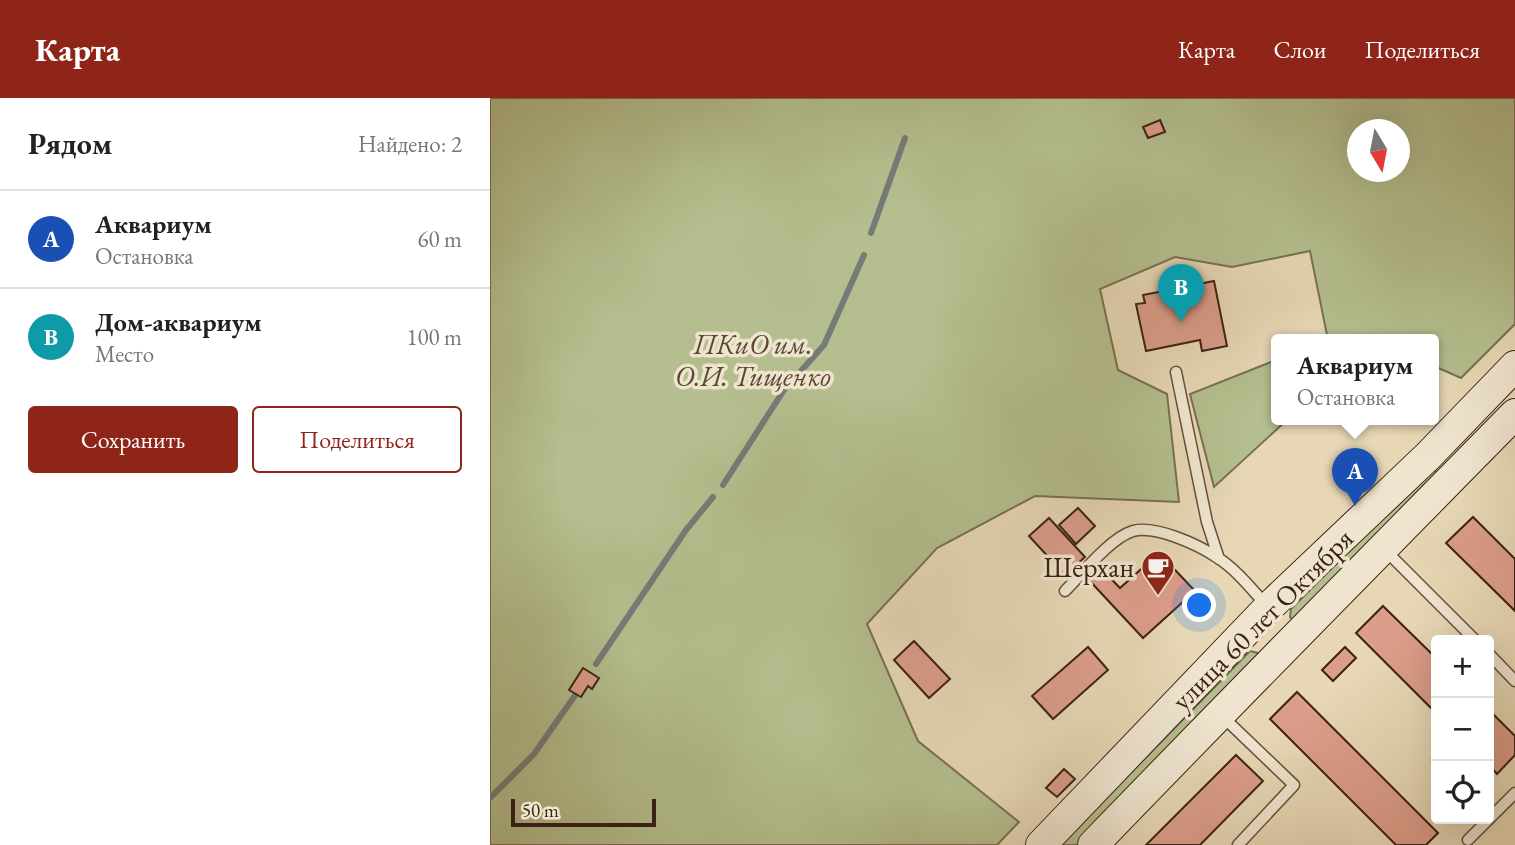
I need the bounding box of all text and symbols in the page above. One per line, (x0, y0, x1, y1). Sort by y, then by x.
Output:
text: Карта (35, 28, 120, 71)
text: Карта (1178, 34, 1235, 65)
text: Слои (1273, 34, 1327, 65)
text: Поделиться (1365, 34, 1480, 65)
north arrow (1347, 119, 1410, 182)
text: Рядом (28, 124, 112, 163)
text: Найдено: 2 (358, 129, 462, 159)
text: Аквариум (95, 207, 212, 241)
text: A (43, 224, 59, 254)
text: 60 m (417, 224, 462, 254)
text: Остановка (95, 241, 193, 271)
pin: B (1158, 264, 1204, 322)
text: Дом-аквариум (95, 305, 262, 339)
text: B (44, 322, 58, 352)
text: 100 m (406, 322, 462, 352)
park label: ПКиО им. О.И. Тищенко (675, 326, 831, 394)
popup (1271, 334, 1439, 425)
text: Место (95, 339, 154, 369)
text: Аквариум (1297, 348, 1413, 382)
text: Остановка (1297, 382, 1395, 412)
button: Сохранить (28, 406, 238, 473)
button: Поделиться (252, 406, 462, 473)
pin: A (1332, 448, 1378, 506)
street label: улица 60 лет Октября (1163, 520, 1361, 718)
cafe icon: Шерхан (1139, 548, 1177, 597)
place label: Шерхан (1043, 549, 1134, 585)
your location (1182, 588, 1216, 622)
map controls (1431, 635, 1494, 824)
button: + (1431, 635, 1494, 698)
button: − (1431, 698, 1494, 761)
button: locate (1431, 761, 1494, 824)
scale bar (511, 796, 656, 828)
text: 50 m (522, 798, 559, 823)

